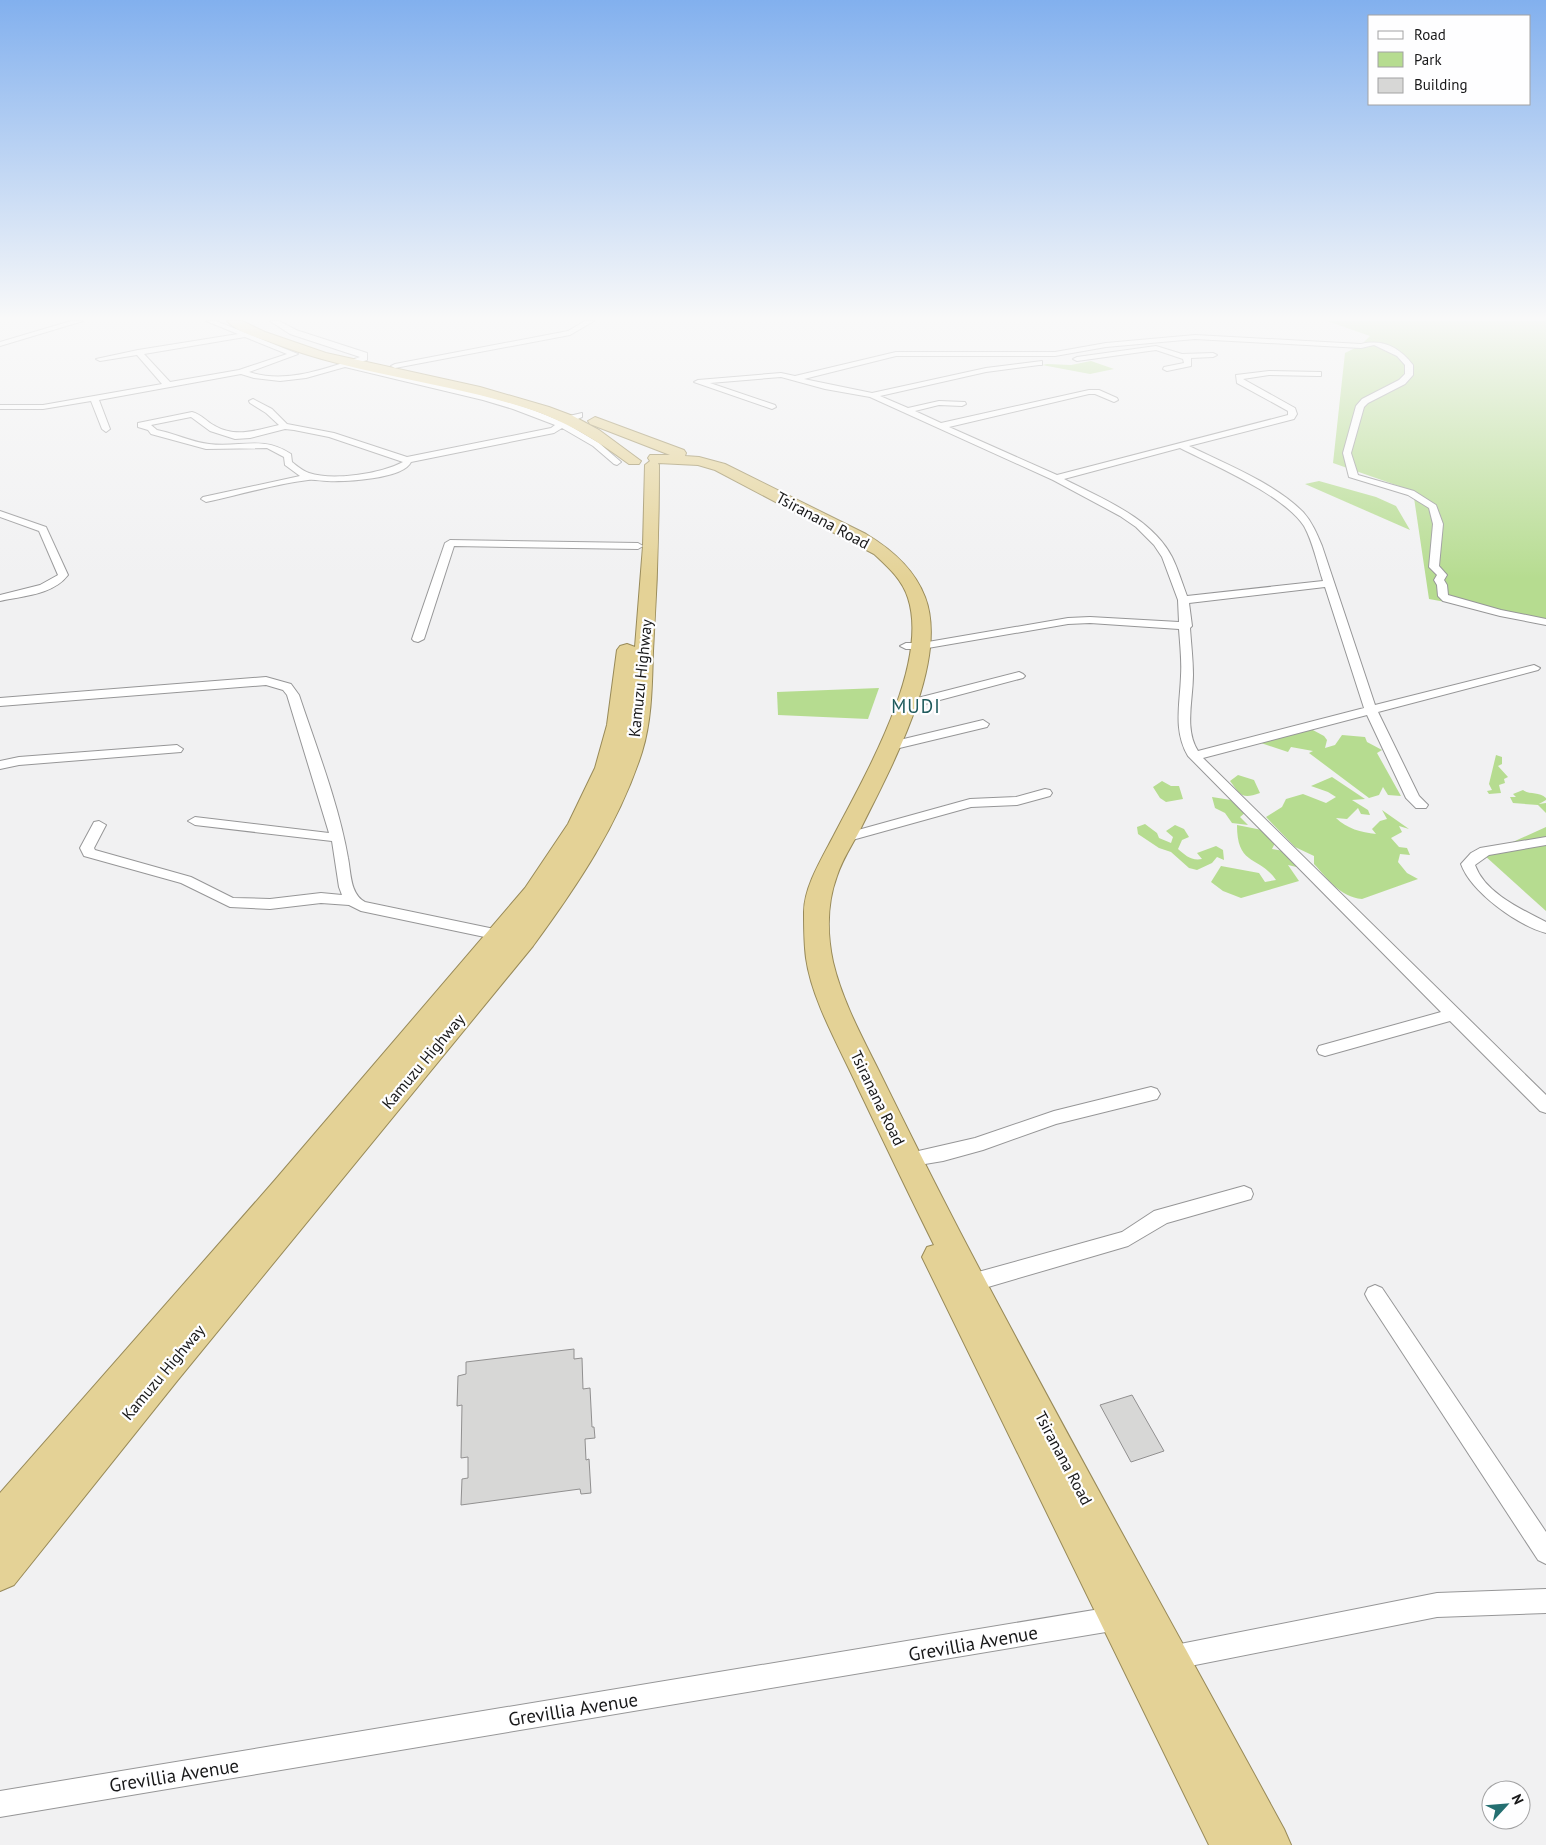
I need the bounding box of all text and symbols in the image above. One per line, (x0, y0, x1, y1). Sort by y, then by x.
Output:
legend (1368, 15, 1531, 105)
text: Road (1414, 25, 1446, 44)
text: Park (1414, 50, 1442, 69)
text: Building (1414, 75, 1468, 94)
street label: Tsiranana Road (773, 487, 873, 553)
street label: Kamuzu Highway (624, 618, 656, 738)
district label: MUDI (891, 694, 941, 718)
street label: Kamuzu Highway (377, 1009, 469, 1113)
street label: Tsiranana Road (846, 1047, 910, 1149)
street label: Kamuzu Highway (117, 1320, 209, 1424)
street label: Tsiranana Road (1031, 1408, 1097, 1508)
street label: Grevillia Avenue (906, 1620, 1040, 1666)
street label: Grevillia Avenue (506, 1687, 640, 1731)
street label: Grevillia Avenue (107, 1753, 241, 1797)
north arrow (1481, 1780, 1531, 1830)
text: N (1508, 1791, 1528, 1807)

